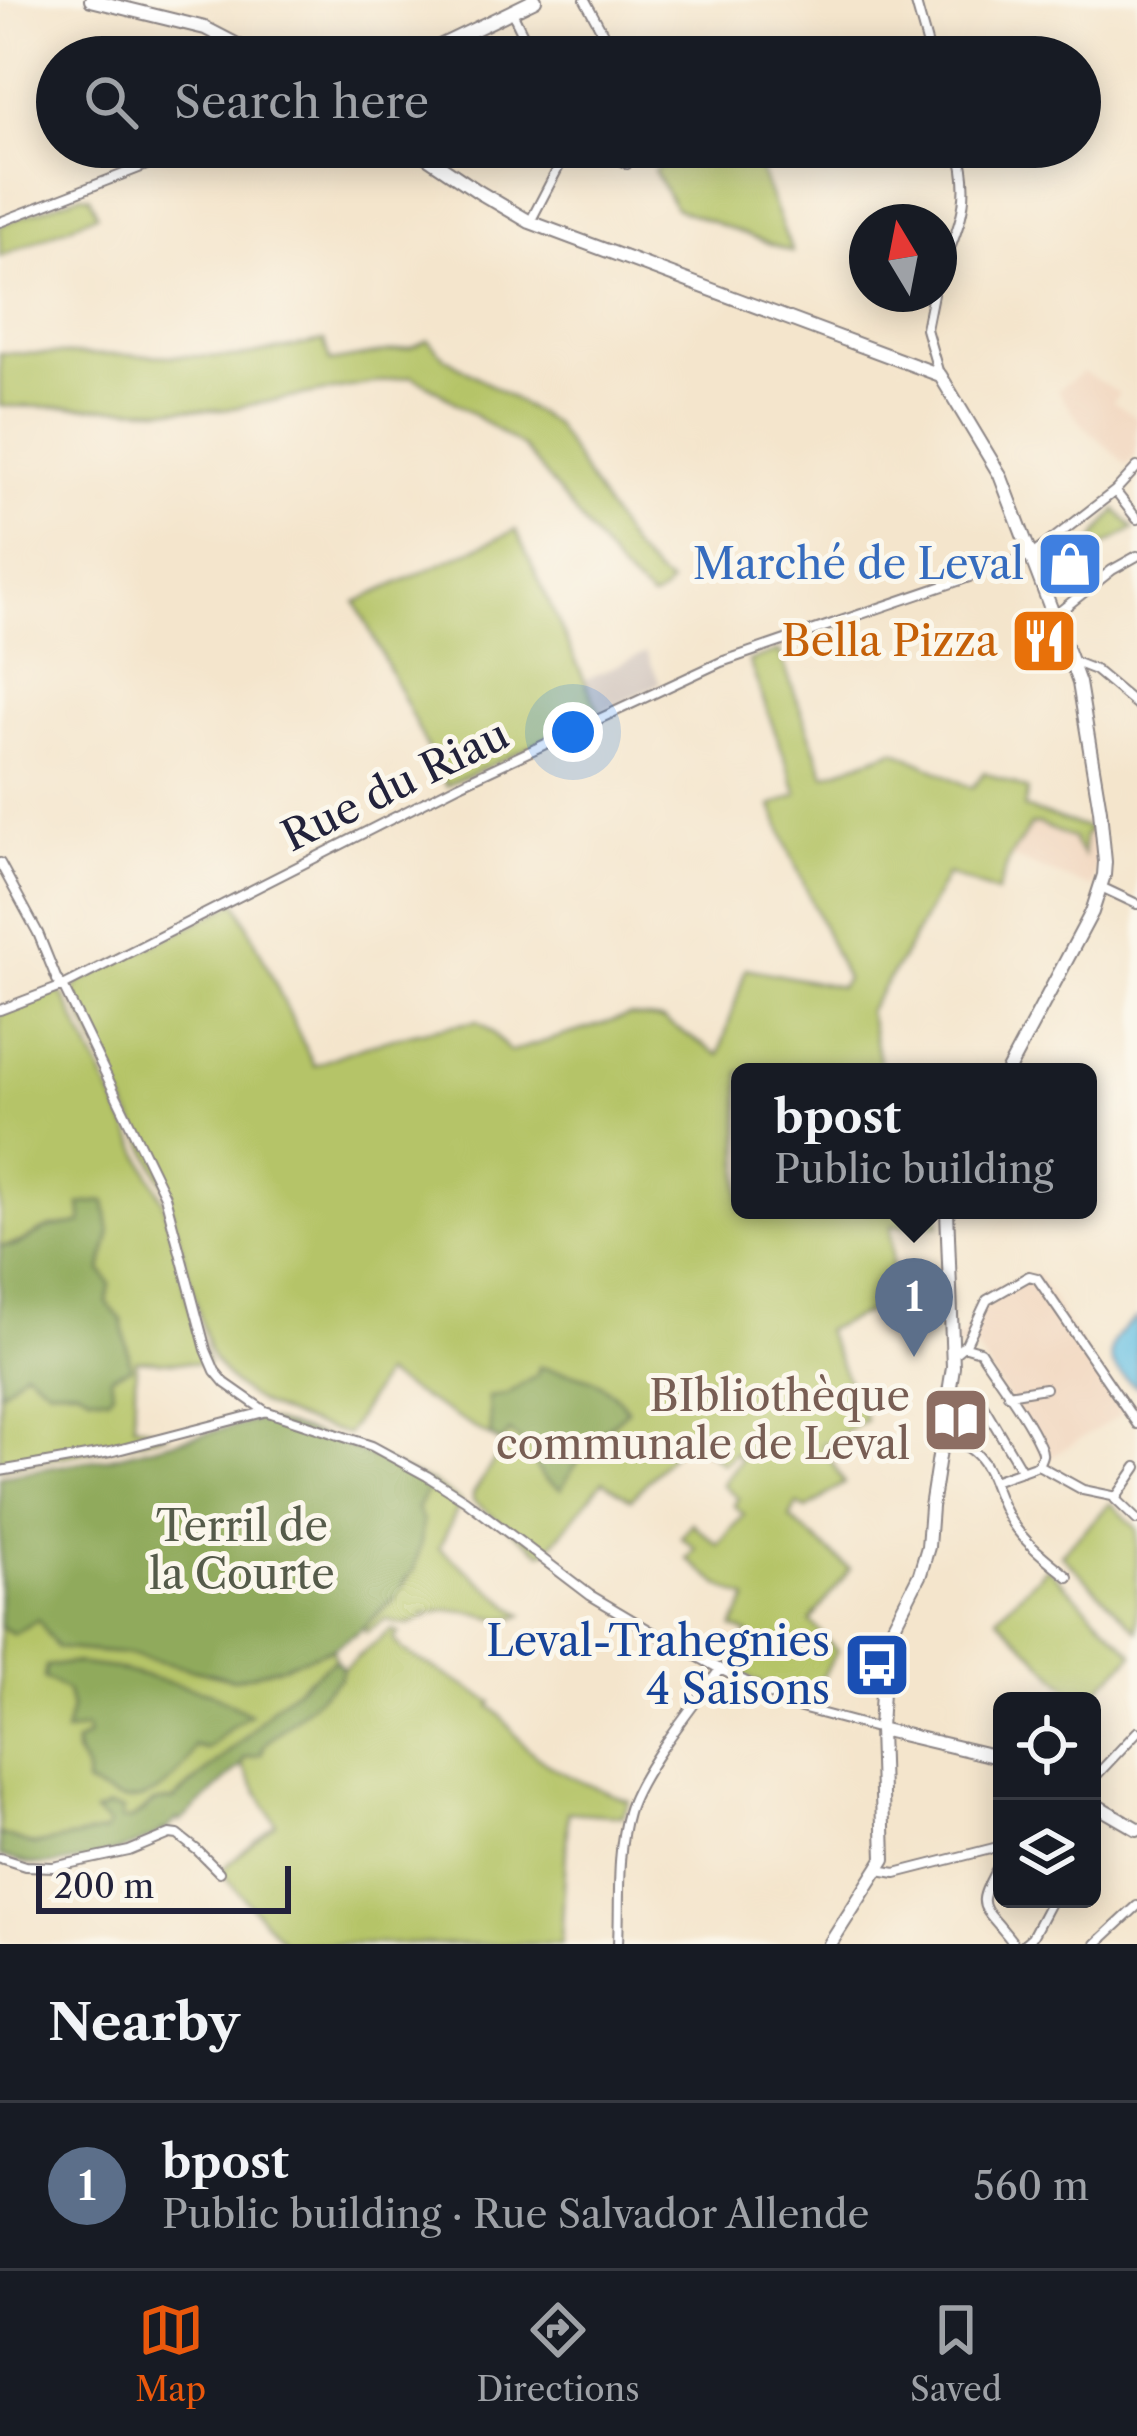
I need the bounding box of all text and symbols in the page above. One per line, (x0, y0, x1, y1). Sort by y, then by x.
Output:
search box (36, 36, 1101, 168)
icon: search (78, 69, 144, 135)
text: Search here (174, 74, 429, 130)
north arrow (849, 204, 957, 312)
shop icon: Marché de Leval (1035, 529, 1105, 599)
place label: Marché de Leval (693, 538, 1024, 590)
restaurant icon: Bella Pizza (1009, 606, 1079, 676)
place label: Bella Pizza (781, 615, 999, 667)
your location (543, 702, 603, 762)
street label: Rue du Riau (273, 708, 517, 862)
popup (731, 1063, 1097, 1219)
text: bpost (774, 1089, 901, 1145)
text: Public building (774, 1145, 1054, 1193)
pin: 1 (875, 1258, 953, 1357)
place label: BIbliothèque communale de Leval (496, 1370, 910, 1470)
library icon: BIbliothèque communale de Leval (921, 1385, 991, 1455)
park label: Terril de la Courte (149, 1500, 335, 1600)
place label: Leval-Trahegnies 4 Saisons (486, 1615, 830, 1715)
bus stop icon: Leval-Trahegnies 4 Saisons (842, 1630, 912, 1700)
map controls (993, 1692, 1101, 1908)
button: locate (993, 1692, 1101, 1800)
button: layers (993, 1800, 1101, 1908)
scale bar (36, 1860, 291, 1913)
text: 200 m (54, 1866, 154, 1907)
text: Nearby (48, 1991, 240, 2053)
text: bpost (162, 2134, 289, 2190)
text: 1 (78, 2162, 96, 2210)
text: 560 m (974, 2162, 1089, 2210)
text: Public building · Rue Salvador Allende (162, 2190, 869, 2238)
tab: Map (135, 2297, 206, 2410)
tab: Directions (477, 2297, 640, 2410)
tab: Saved (910, 2297, 1002, 2410)

